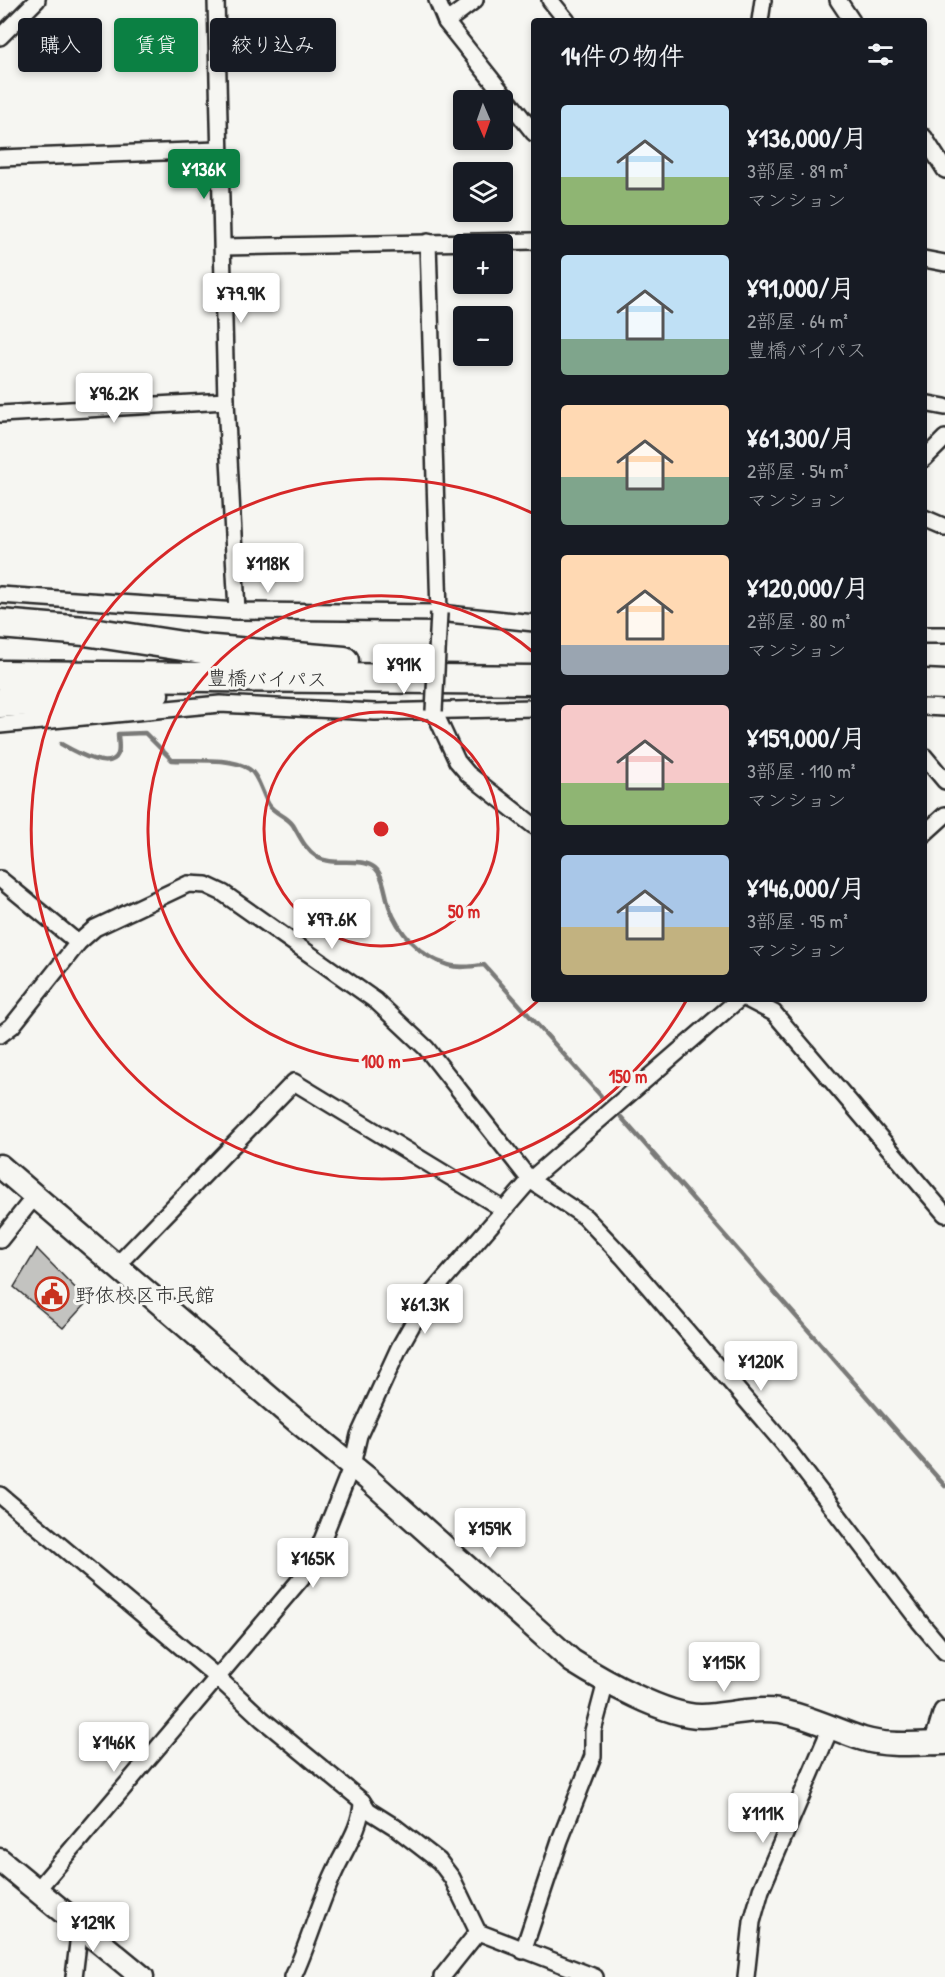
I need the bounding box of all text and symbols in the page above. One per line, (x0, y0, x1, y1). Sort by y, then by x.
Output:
chip: 購入 (18, 18, 102, 72)
chip: 賃貸 (114, 18, 198, 72)
chip: 絞り込み (210, 18, 336, 72)
text: 14件の物件 (561, 38, 684, 73)
icon: filters (864, 38, 897, 71)
north arrow (453, 90, 513, 150)
map controls (453, 90, 513, 366)
text: ¥136,000/月 (747, 120, 868, 155)
icon: home (609, 129, 681, 201)
pin: ¥136K (162, 149, 246, 200)
text: ¥136K (182, 155, 226, 182)
text: 3部屋 · 89 m² (747, 157, 848, 184)
button: layers (453, 162, 513, 222)
text: マンション (747, 186, 846, 213)
button: + (453, 234, 513, 294)
text: ¥91,000/月 (747, 270, 855, 305)
pin: ¥79.9K (192, 273, 290, 324)
text: ¥79.9K (217, 279, 265, 306)
icon: home (609, 279, 681, 351)
button: − (453, 306, 513, 366)
text: 2部屋 · 64 m² (747, 307, 848, 334)
text: 豊橋バイパス (747, 336, 867, 363)
pin: ¥96.2K (65, 373, 163, 424)
text: ¥96.2K (90, 379, 138, 406)
text: ¥61,300/月 (747, 420, 856, 455)
icon: home (609, 429, 681, 501)
text: 2部屋 · 54 m² (747, 457, 848, 484)
text: マンション (747, 486, 846, 513)
pin: ¥118K (226, 543, 310, 594)
text: ¥118K (247, 549, 289, 576)
text: ¥120,000/月 (747, 570, 870, 605)
icon: home (609, 579, 681, 651)
text: 2部屋 · 80 m² (747, 607, 850, 634)
text: マンション (747, 636, 846, 663)
pin: ¥91K (368, 644, 440, 695)
text: ¥91K (387, 650, 421, 677)
street label: 豊橋バイパス (207, 663, 327, 693)
text: ¥159,000/月 (747, 720, 866, 755)
icon: home (609, 729, 681, 801)
text: 3部屋 · 110 m² (747, 757, 855, 784)
text: マンション (747, 786, 846, 813)
centre of rings (371, 819, 391, 839)
text: ¥146,000/月 (747, 870, 866, 905)
icon: home (609, 879, 681, 951)
pin: ¥97.6K (283, 899, 381, 950)
text: 50 m (448, 899, 480, 924)
text: ¥97.6K (307, 905, 357, 932)
text: 3部屋 · 95 m² (747, 907, 848, 934)
text: マンション (747, 936, 846, 963)
text: 100 m (361, 1049, 401, 1074)
text: 150 m (609, 1064, 647, 1089)
public building icon: 野依校区市民館 (34, 1276, 70, 1312)
place label: 野依校区市民館 (75, 1281, 215, 1308)
pin: ¥61.3K (376, 1284, 474, 1335)
text: ¥61.3K (401, 1290, 449, 1317)
pin: ¥120K (719, 1341, 803, 1392)
text: ¥120K (738, 1347, 784, 1374)
pin: ¥159K (448, 1508, 532, 1559)
text: ¥159K (469, 1514, 511, 1541)
pin: ¥165K (271, 1538, 355, 1589)
text: ¥165K (291, 1544, 335, 1571)
pin: ¥115K (682, 1642, 766, 1693)
text: ¥115K (703, 1648, 745, 1675)
pin: ¥146K (72, 1722, 156, 1773)
text: ¥146K (93, 1728, 135, 1755)
pin: ¥111K (721, 1793, 805, 1844)
text: ¥111K (742, 1799, 784, 1826)
pin: ¥129K (51, 1902, 135, 1953)
text: ¥129K (71, 1908, 115, 1935)

